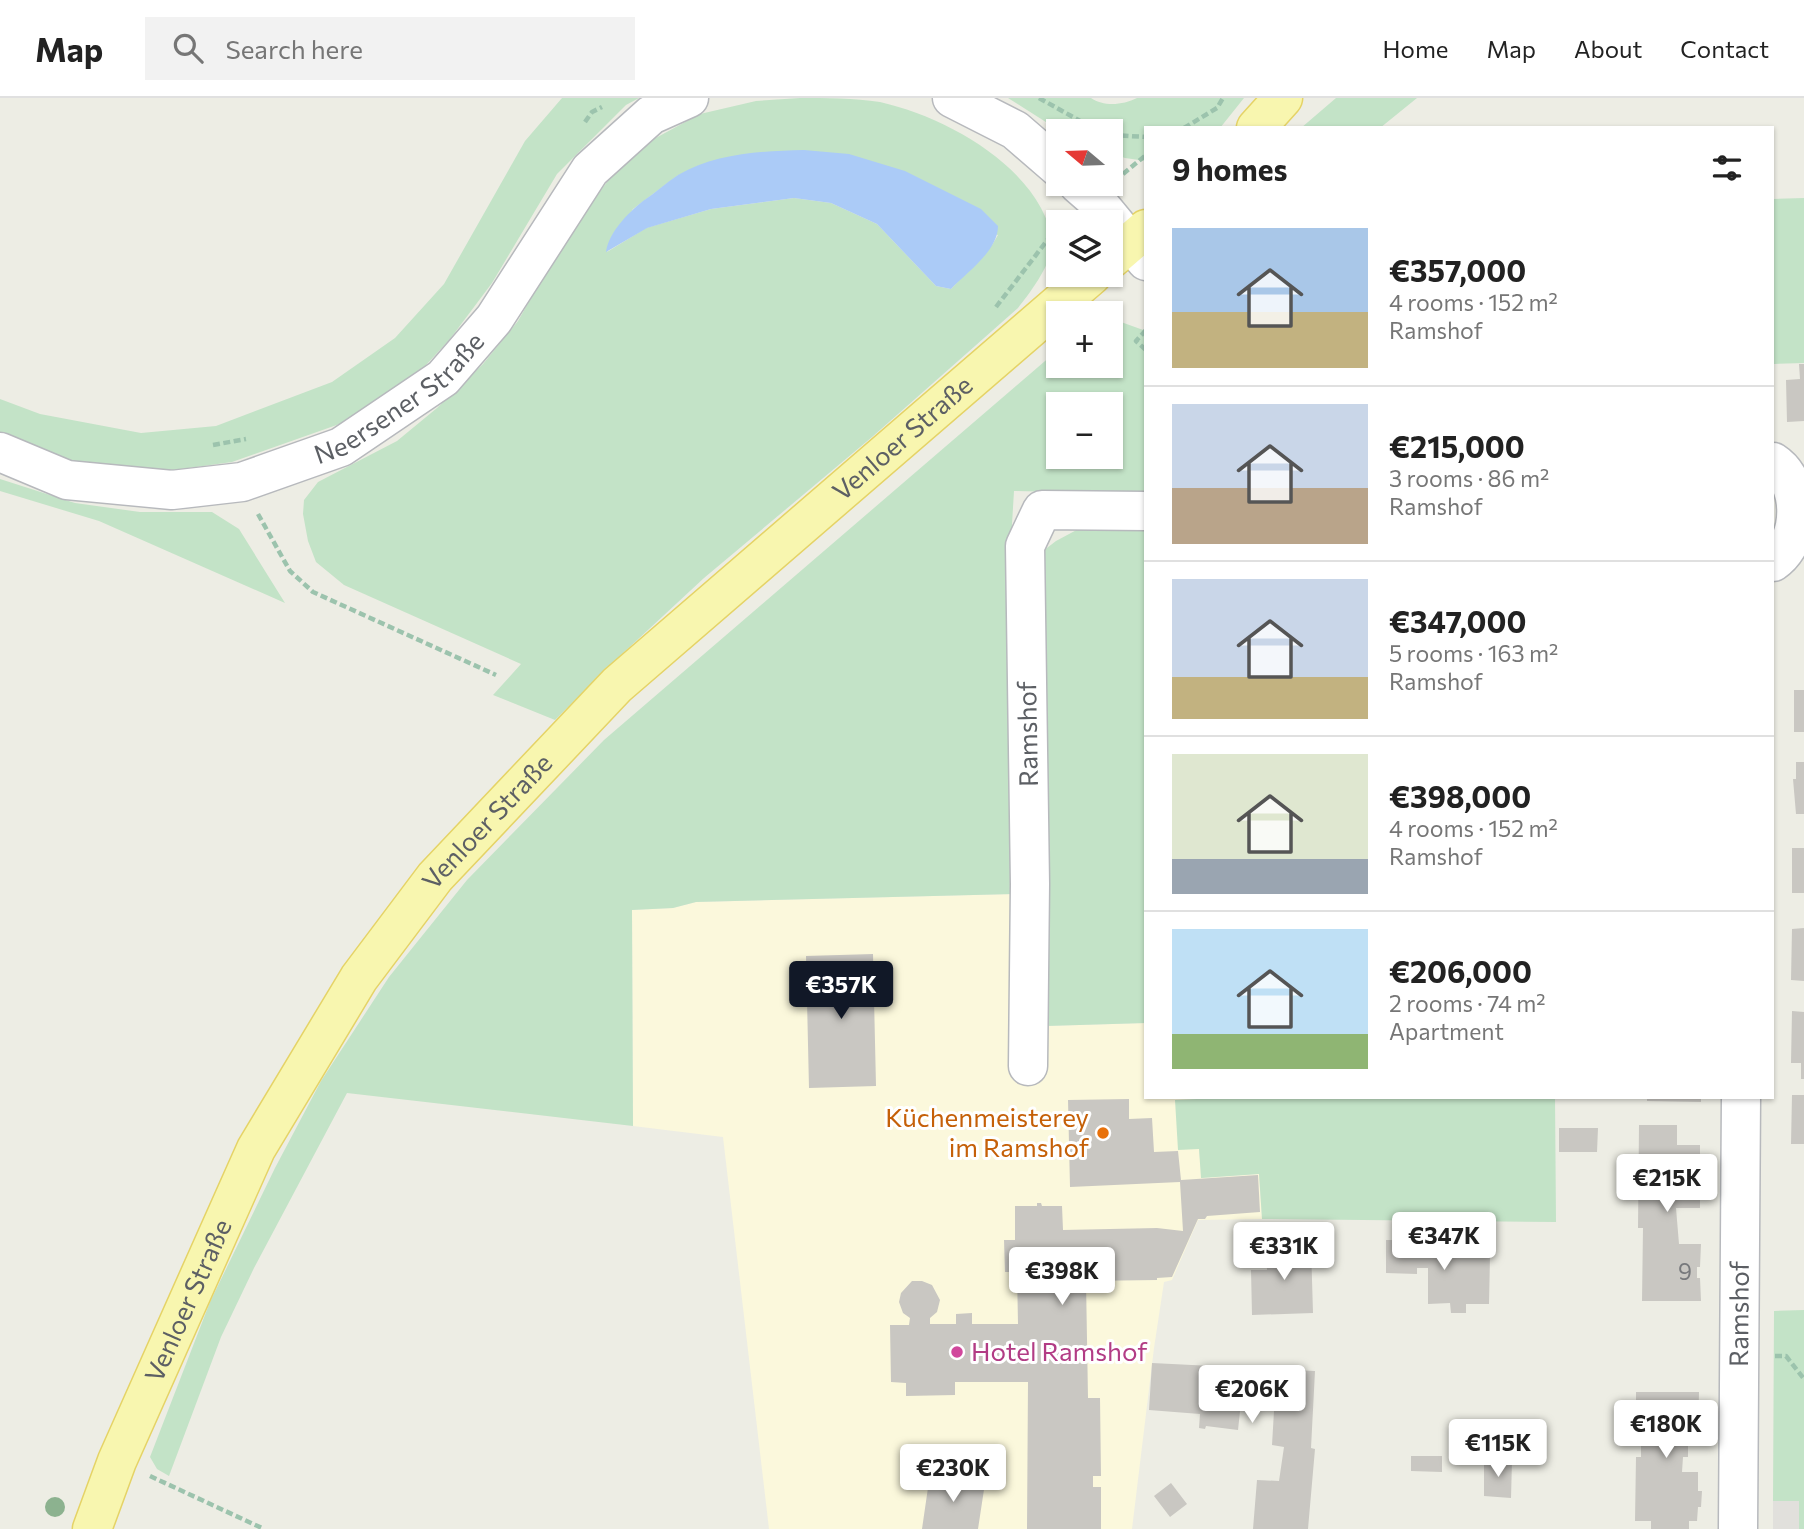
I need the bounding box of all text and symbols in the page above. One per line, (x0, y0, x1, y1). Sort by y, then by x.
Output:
search box (145, 17, 635, 80)
text: Map (35, 28, 103, 69)
icon: search (169, 29, 207, 67)
text: Search here (225, 33, 363, 64)
text: Home (1383, 34, 1449, 63)
text: Map (1487, 34, 1536, 63)
text: About (1574, 34, 1642, 63)
text: Contact (1680, 34, 1769, 63)
north arrow (1046, 119, 1124, 196)
map controls (1046, 119, 1123, 469)
icon: filters (1708, 149, 1746, 187)
text: 9 homes (1172, 150, 1287, 187)
button: layers (1046, 210, 1123, 287)
text: €357,000 (1389, 251, 1526, 288)
icon: home (1228, 256, 1312, 340)
text: 4 rooms · 152 m² (1389, 288, 1558, 316)
button: + (1046, 301, 1123, 378)
text: Ramshof (1389, 316, 1483, 344)
street label: Neersener Straße (310, 325, 490, 469)
street label: Venloer Straße (825, 368, 978, 506)
button: − (1046, 392, 1123, 469)
text: €215,000 (1389, 427, 1525, 464)
icon: home (1228, 432, 1312, 516)
text: 3 rooms · 86 m² (1389, 464, 1549, 492)
text: Ramshof (1389, 492, 1483, 520)
text: €347,000 (1389, 602, 1526, 639)
icon: home (1228, 607, 1312, 691)
text: 5 rooms · 163 m² (1389, 639, 1558, 667)
text: Ramshof (1389, 667, 1483, 695)
street label: Ramshof (1010, 680, 1043, 787)
street label: Venloer Straße (415, 747, 558, 895)
text: €398,000 (1389, 777, 1531, 814)
icon: home (1228, 782, 1312, 866)
text: 4 rooms · 152 m² (1389, 814, 1558, 842)
text: Ramshof (1389, 842, 1483, 870)
text: €206,000 (1389, 952, 1532, 989)
icon: home (1228, 957, 1312, 1041)
pin: €357K (792, 962, 890, 1021)
text: €357K (805, 970, 877, 998)
text: 2 rooms · 74 m² (1389, 989, 1545, 1017)
text: Apartment (1389, 1017, 1504, 1045)
place label: Küchenmeisterey im Ramshof (885, 1101, 1090, 1162)
marker: Küchenmeisterey im Ramshof (1095, 1125, 1111, 1141)
pin: €215K (1618, 1154, 1716, 1214)
text: €215K (1632, 1163, 1702, 1191)
pin: €347K (1395, 1212, 1493, 1272)
street label: Venloer Straße (137, 1214, 237, 1386)
text: €347K (1408, 1221, 1480, 1249)
pin: €331K (1235, 1222, 1333, 1282)
text: €331K (1249, 1231, 1319, 1259)
pin: €398K (1013, 1248, 1111, 1307)
text: €398K (1025, 1256, 1099, 1284)
house number: 9 (1678, 1257, 1692, 1285)
street label: Ramshof (1722, 1260, 1754, 1367)
place label: Hotel Ramshof (971, 1335, 1148, 1366)
marker: Hotel Ramshof (949, 1344, 965, 1360)
pin: €206K (1203, 1366, 1301, 1425)
text: €206K (1215, 1374, 1289, 1402)
pin: €180K (1617, 1400, 1715, 1460)
text: €180K (1630, 1409, 1702, 1437)
pin: €115K (1449, 1420, 1547, 1479)
text: €115K (1465, 1428, 1531, 1456)
pin: €230K (904, 1444, 1002, 1504)
text: €230K (916, 1453, 990, 1481)

